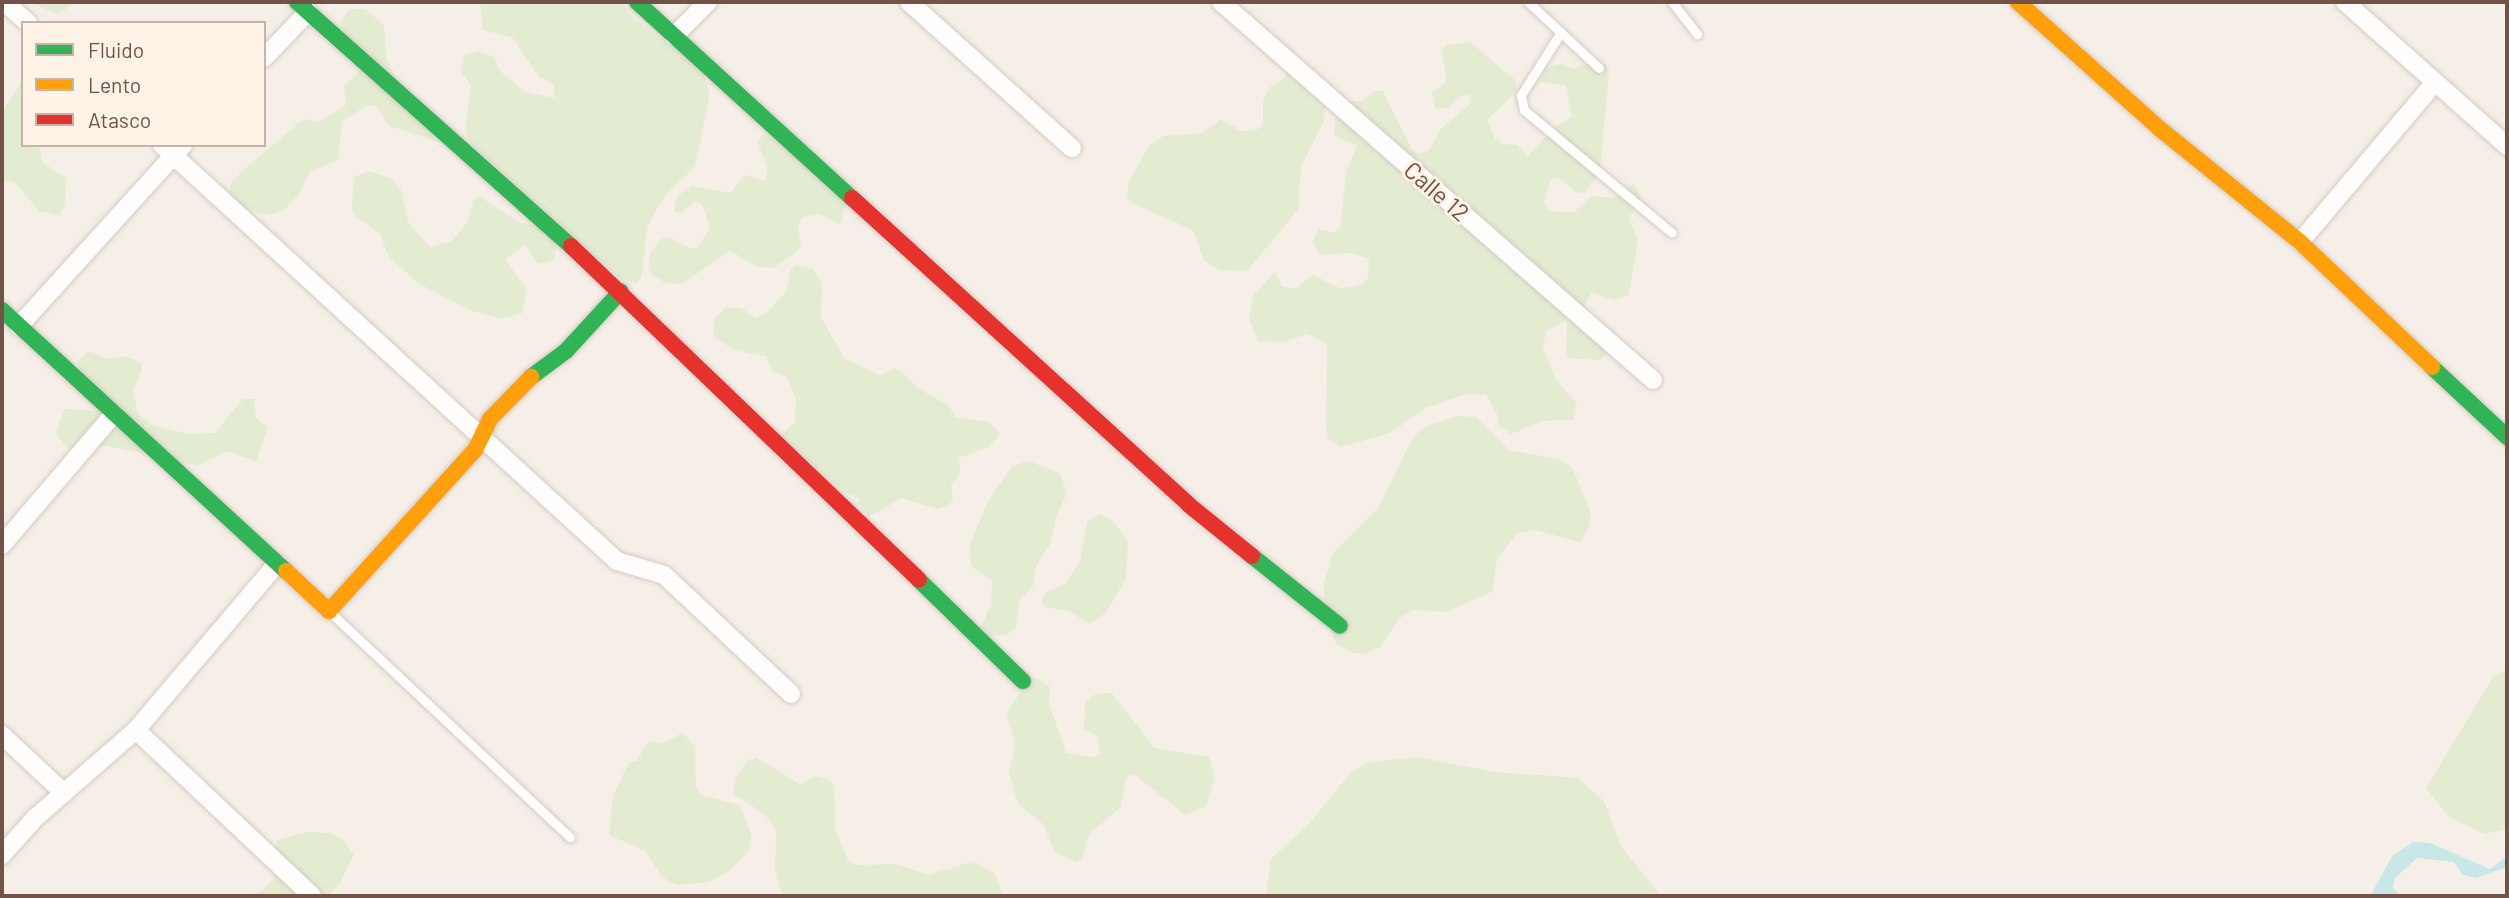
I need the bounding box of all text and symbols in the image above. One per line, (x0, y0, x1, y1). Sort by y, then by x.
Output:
legend (21, 21, 266, 147)
text: Fluido (88, 37, 144, 62)
text: Lento (88, 72, 141, 97)
text: Atasco (88, 107, 151, 132)
street label: Calle 12 (1399, 155, 1475, 227)

